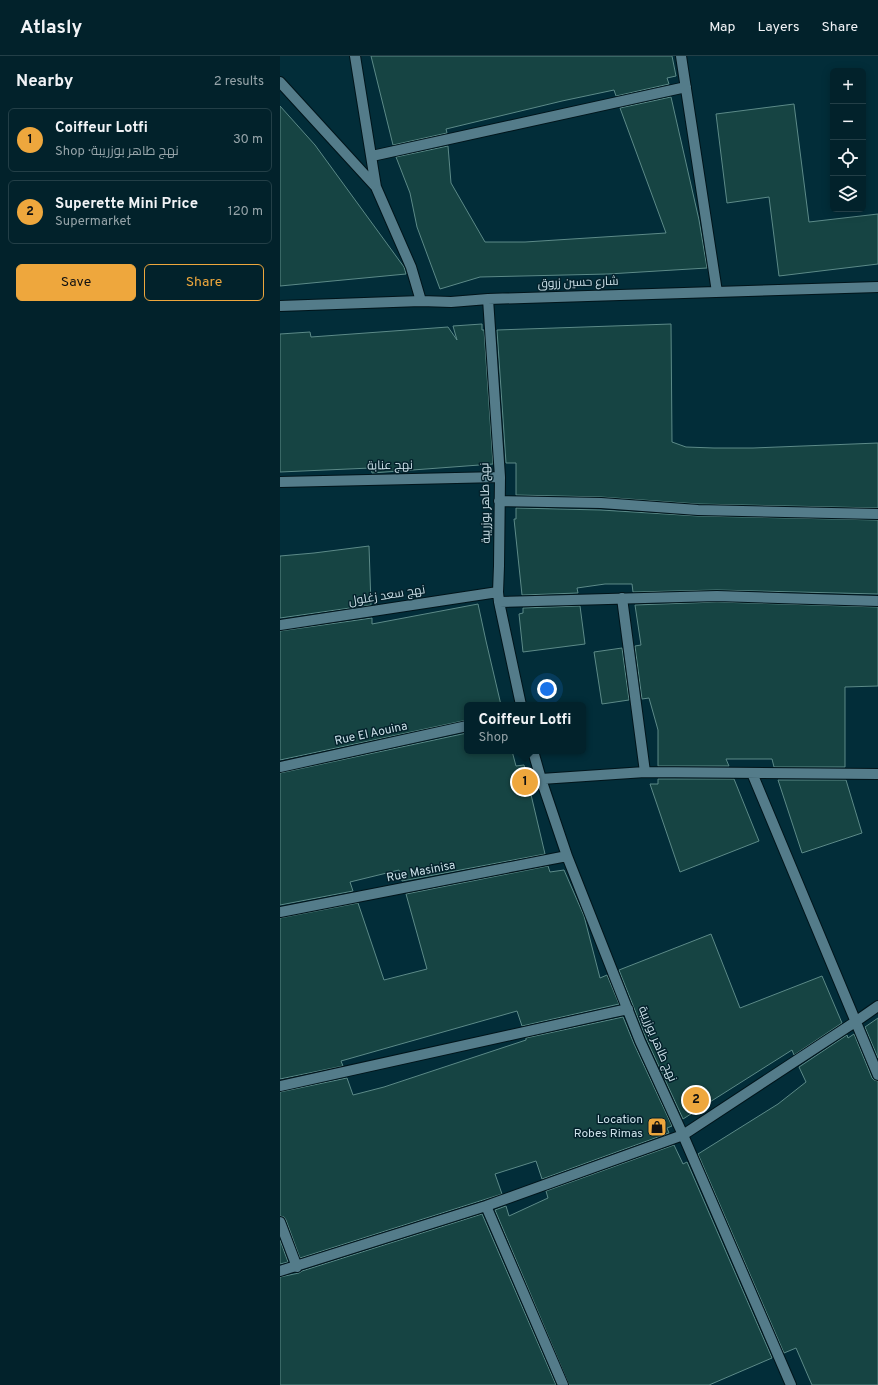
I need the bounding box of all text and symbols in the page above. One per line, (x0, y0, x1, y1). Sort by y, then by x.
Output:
text: Atlasly (20, 16, 82, 40)
text: Map (709, 19, 735, 36)
text: Layers (757, 19, 799, 36)
text: Share (821, 19, 858, 36)
map controls (830, 68, 866, 212)
button: + (830, 68, 866, 104)
text: Nearby (16, 71, 73, 93)
text: 2 results (214, 74, 264, 90)
button: − (830, 104, 866, 140)
text: Coiffeur Lotfi (55, 119, 148, 138)
text: 1 (27, 132, 33, 148)
text: 30 m (233, 132, 263, 148)
button: locate (830, 140, 866, 176)
text: Shop · نهج طاهر بوزريبة (55, 144, 179, 160)
button: layers (830, 176, 866, 212)
text: Superette Mini Price (55, 195, 198, 214)
text: 2 (26, 204, 34, 220)
text: 120 m (228, 204, 263, 220)
text: Supermarket (55, 214, 131, 230)
button: Save (16, 264, 136, 301)
button: Share (144, 264, 264, 301)
street label: شارع حسين زروق (537, 274, 619, 292)
street label: نهج عنابة (367, 458, 413, 474)
street label: نهج طاهر بوزريبة (477, 462, 495, 544)
street label: نهج سعد زغلول (348, 582, 426, 610)
your location (537, 679, 557, 699)
popup (464, 702, 586, 754)
text: Coiffeur Lotfi (479, 711, 571, 730)
street label: Rue El Aouina (333, 718, 409, 750)
text: Shop (479, 730, 508, 746)
pin: 1 (512, 767, 538, 797)
street label: Rue Masinisa (385, 857, 457, 887)
street label: نهج طاهر بوزريبة (634, 1004, 680, 1084)
pin: 2 (683, 1085, 709, 1115)
place label: Location Robes Rimas (574, 1112, 643, 1142)
shop icon: Location Robes Rimas (646, 1116, 668, 1138)

